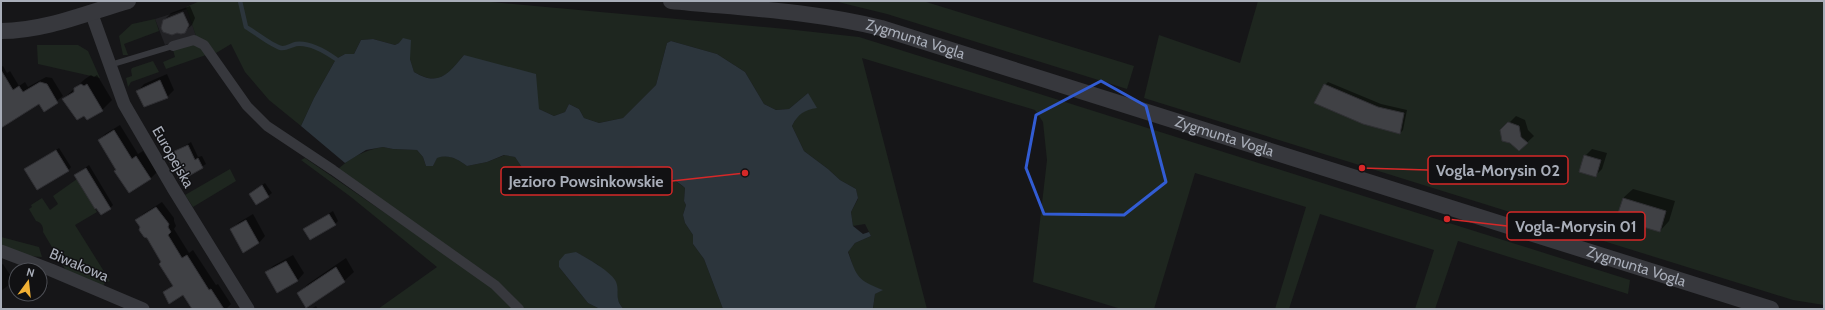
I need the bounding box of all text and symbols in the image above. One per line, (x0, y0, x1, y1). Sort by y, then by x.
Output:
street label: Zygmunta Vogla (864, 16, 968, 63)
street label: Zygmunta Vogla (1173, 112, 1277, 161)
street label: Europejska (148, 123, 198, 192)
callout: Vogla-Morysin 02 (1428, 156, 1568, 184)
text: Vogla-Morysin 02 (1436, 161, 1560, 180)
callout: Jezioro Powsinkowskie (501, 167, 672, 195)
text: Jezioro Powsinkowskie (508, 172, 664, 191)
callout: Vogla-Morysin 01 (1507, 212, 1645, 240)
text: Vogla-Morysin 01 (1515, 217, 1637, 236)
street label: Zygmunta Vogla (1585, 242, 1689, 291)
street label: Biwakowa (47, 244, 112, 286)
north arrow (8, 262, 48, 302)
text: N (25, 265, 36, 280)

